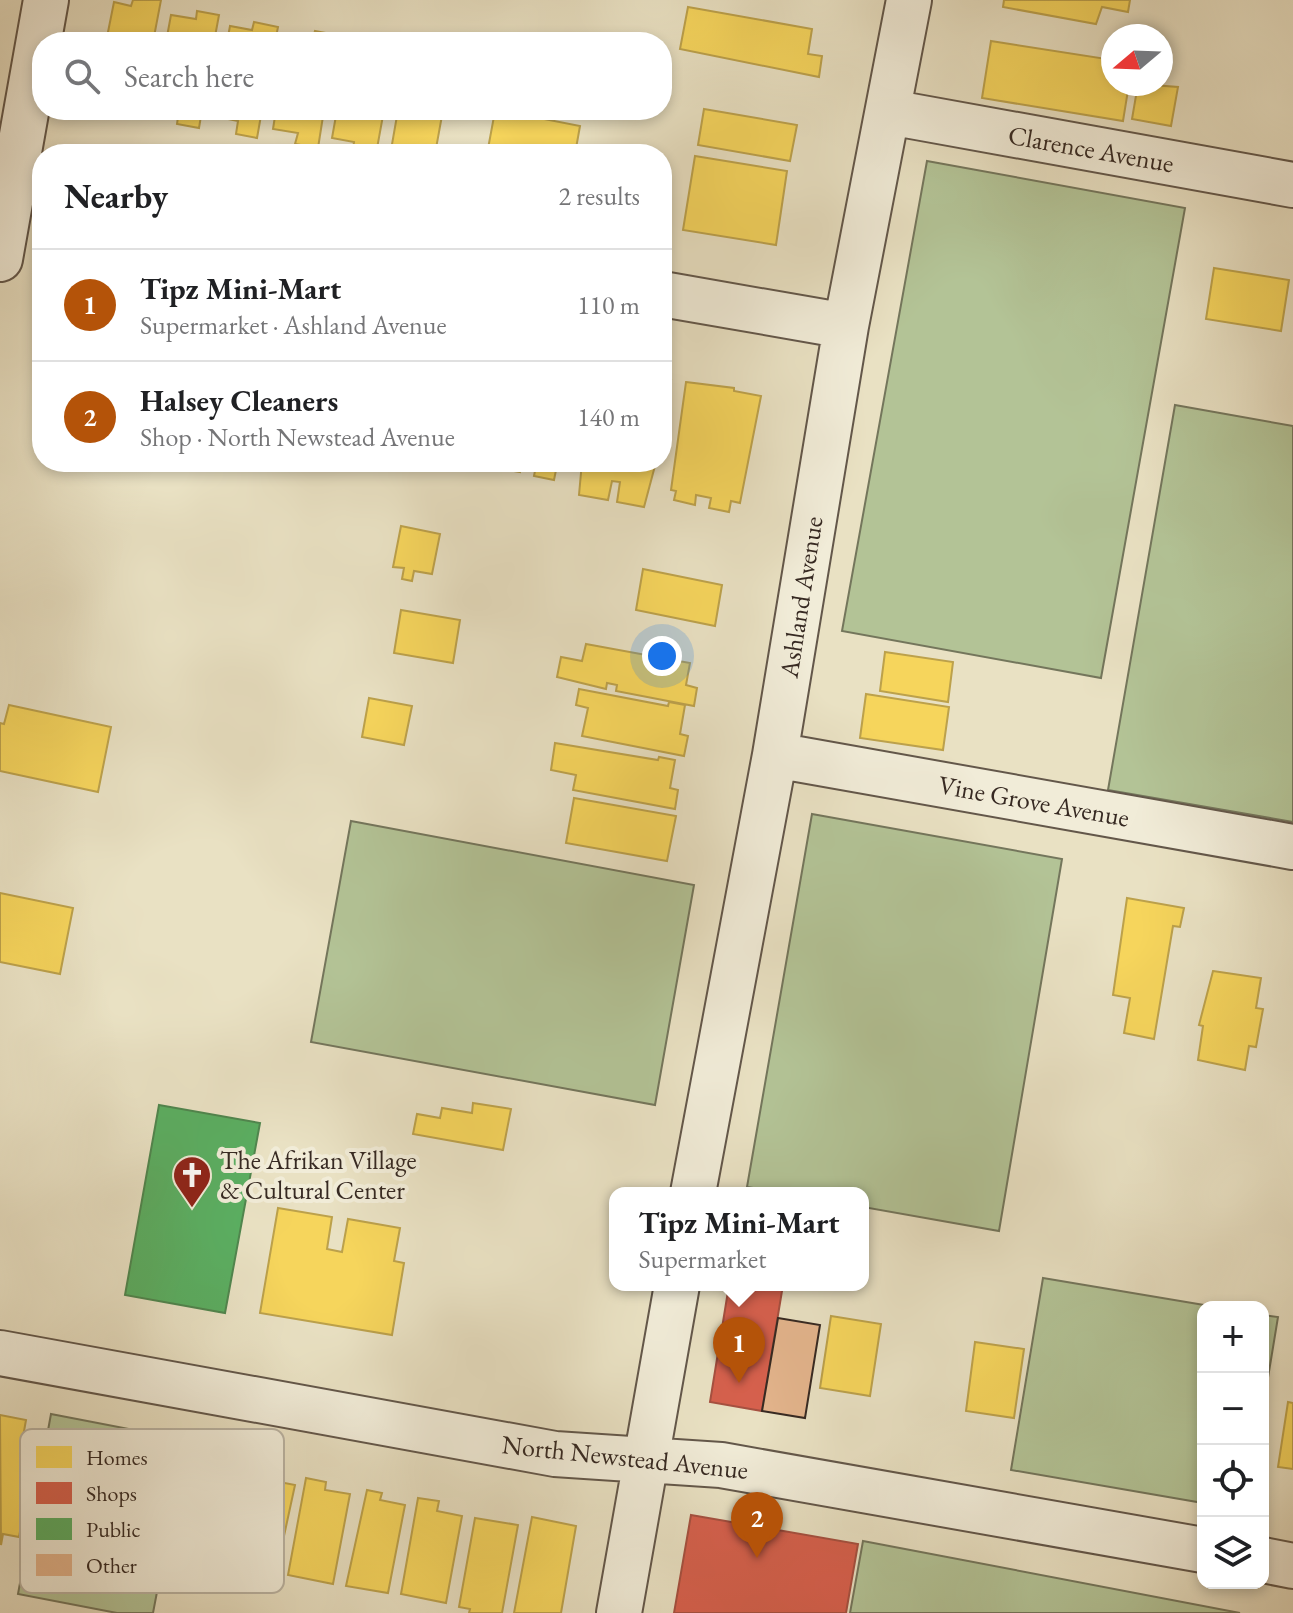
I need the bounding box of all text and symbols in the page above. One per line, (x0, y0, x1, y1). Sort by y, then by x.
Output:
north arrow (1101, 24, 1173, 96)
search box (32, 32, 672, 120)
icon: search (60, 54, 104, 98)
text: Search here (124, 57, 254, 96)
street label: Clarence Avenue (1005, 118, 1177, 180)
text: Nearby (64, 174, 168, 218)
text: 2 results (559, 179, 640, 213)
text: Tipz Mini-Mart (140, 269, 341, 308)
text: 1 (83, 288, 97, 322)
text: 110 m (577, 288, 640, 322)
text: Supermarket · Ashland Avenue (140, 308, 447, 342)
text: Halsey Cleaners (140, 381, 338, 420)
text: 2 (83, 400, 97, 434)
text: 140 m (577, 400, 640, 434)
text: Shop · North Newstead Avenue (140, 420, 455, 454)
street label: Ashland Avenue (771, 514, 831, 681)
your location (642, 636, 682, 676)
street label: Vine Grove Avenue (936, 767, 1132, 835)
place label: The Afrikan Village & Cultural Center (220, 1143, 417, 1207)
church icon: The Afrikan Village & Cultural Center (171, 1154, 213, 1209)
popup (609, 1187, 869, 1291)
text: Tipz Mini-Mart (638, 1203, 840, 1242)
text: Supermarket (638, 1242, 766, 1276)
map controls (1197, 1301, 1269, 1589)
button: + (1197, 1301, 1269, 1373)
pin: 1 (713, 1317, 765, 1383)
button: − (1197, 1373, 1269, 1445)
street label: North Newstead Avenue (500, 1427, 750, 1487)
legend (20, 1429, 284, 1593)
text: Homes (86, 1443, 148, 1472)
button: locate (1197, 1445, 1269, 1517)
text: Shops (86, 1479, 137, 1508)
pin: 2 (731, 1492, 783, 1558)
text: Public (86, 1515, 140, 1544)
button: layers (1197, 1517, 1269, 1589)
text: Other (86, 1551, 138, 1580)

